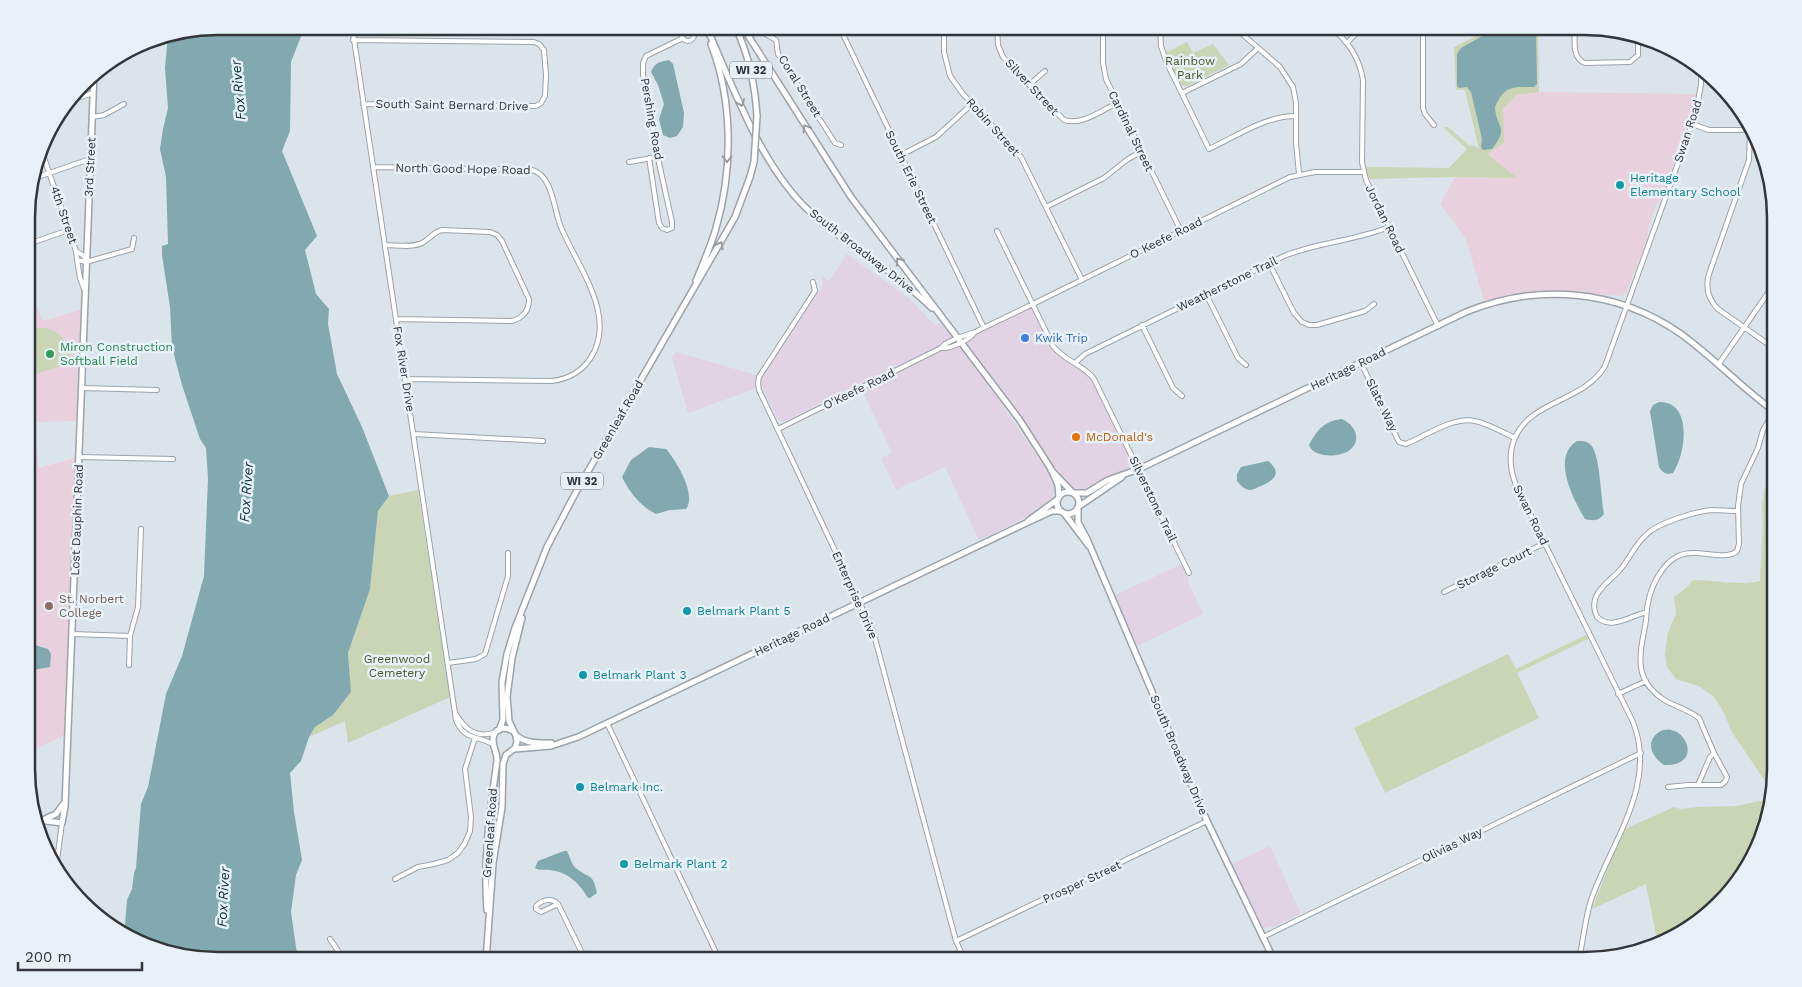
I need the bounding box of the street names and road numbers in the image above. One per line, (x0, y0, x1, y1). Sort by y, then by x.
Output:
street label: Coral Street (775, 52, 825, 120)
street label: Silver Street (1002, 56, 1062, 118)
road number: WI 32 (730, 62, 772, 78)
street label: Pershing Road (638, 77, 666, 161)
street label: Cardinal Street (1105, 88, 1157, 174)
street label: Robin Street (963, 95, 1023, 159)
street label: South Saint Bernard Drive (375, 97, 529, 113)
street label: Swan Road (1671, 98, 1705, 164)
street label: South Erie Street (882, 128, 940, 226)
street label: 3rd Street (81, 137, 99, 197)
street label: North Good Hope Road (395, 161, 531, 177)
street label: Jordan Road (1363, 183, 1407, 255)
street label: 4th Street (48, 184, 80, 246)
street label: South Broadway Drive (807, 206, 917, 296)
street label: O Keefe Road (1127, 214, 1205, 262)
street label: Weatherstone Trail (1174, 253, 1280, 314)
street label: Fox River Drive (390, 325, 418, 413)
street label: Heritage Road (1308, 345, 1388, 393)
street label: O'Keefe Road (821, 366, 897, 412)
street label: Slate Way (1363, 376, 1401, 435)
street label: Greenleaf Road (590, 378, 646, 462)
street label: Silverstone Trail (1126, 454, 1180, 544)
street label: Lost Dauphin Road (68, 464, 86, 576)
road number: WI 32 (561, 472, 603, 490)
street label: Swan Road (1510, 483, 1552, 547)
street label: Storage Court (1454, 544, 1534, 592)
street label: Enterprise Drive (829, 549, 881, 641)
street label: Heritage Road (752, 611, 832, 659)
street label: South Broadway Drive (1147, 693, 1211, 817)
street label: Greenleaf Road (480, 788, 500, 878)
street label: Olivias Way (1419, 824, 1485, 866)
street label: Prosper Street (1041, 858, 1123, 906)

